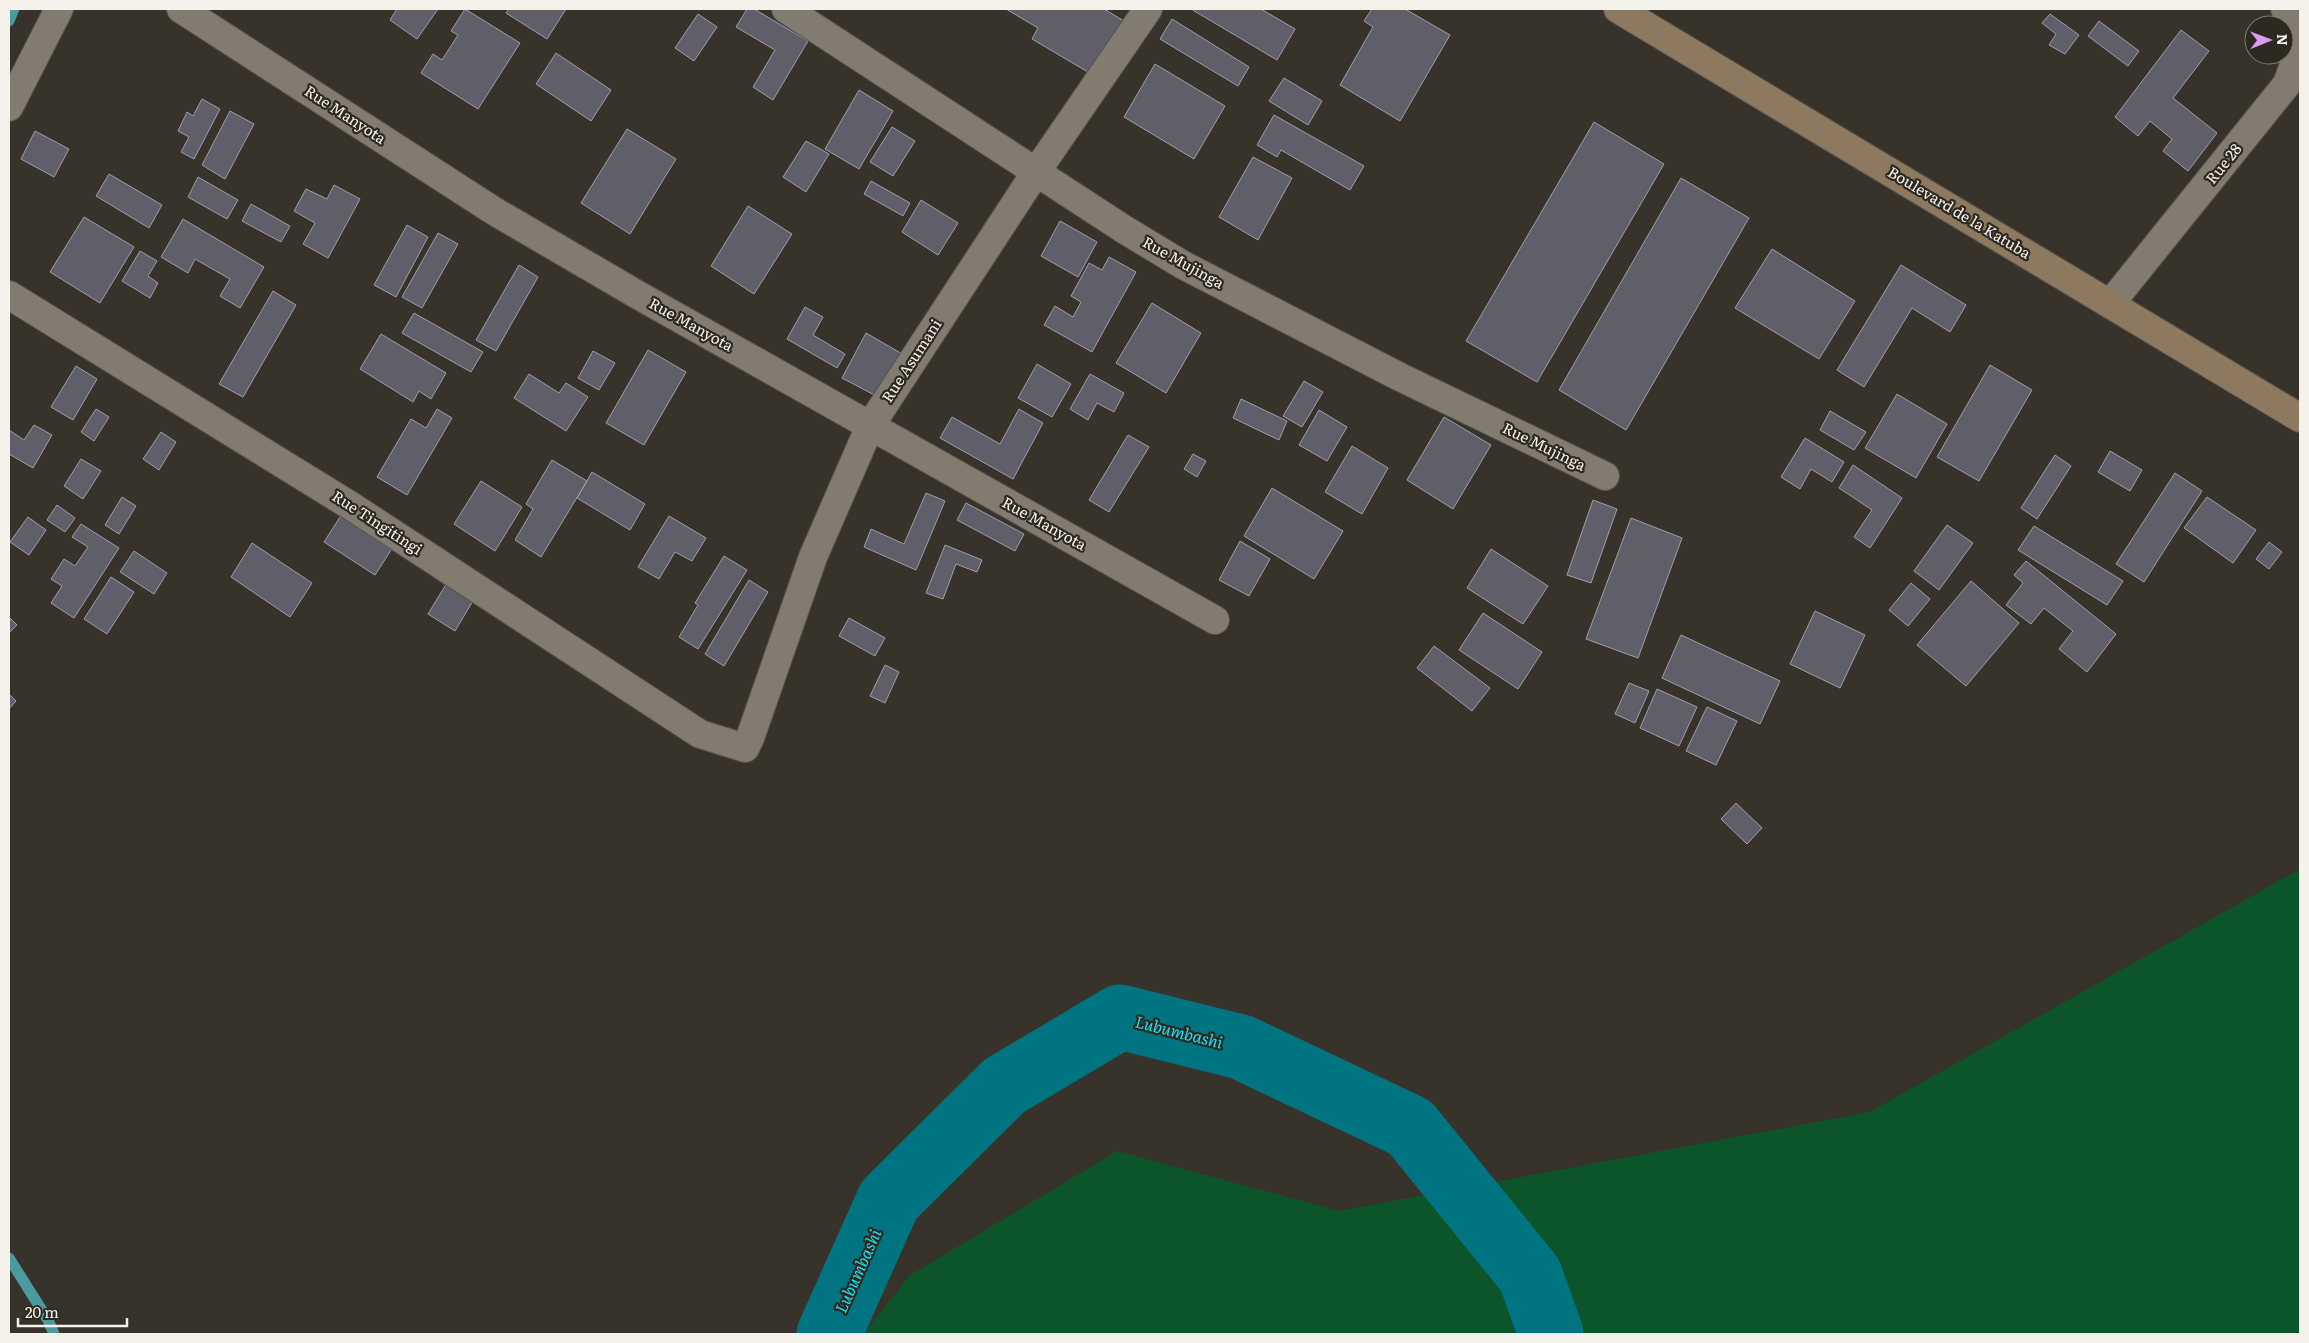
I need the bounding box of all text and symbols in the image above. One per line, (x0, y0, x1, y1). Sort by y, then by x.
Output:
north arrow (2244, 15, 2294, 65)
text: N (2273, 34, 2293, 46)
street label: Rue Manyota (301, 79, 392, 149)
street label: Rue 28 (2199, 138, 2246, 188)
street label: Boulevard de la Katuba (1884, 160, 2036, 264)
street label: Rue Mujinga (1139, 230, 1230, 294)
street label: Rue Manyota (645, 291, 739, 357)
street label: Rue Asumani (875, 314, 946, 406)
street label: Rue Mujinga (1499, 416, 1591, 476)
street label: Rue Tingitingi (328, 484, 428, 560)
street label: Rue Manyota (998, 490, 1092, 556)
water label: Lubumbashi (1133, 1009, 1226, 1054)
water label: Lubumbashi (828, 1225, 886, 1316)
scale bar (18, 1296, 126, 1328)
text: 20 m (25, 1300, 59, 1323)

